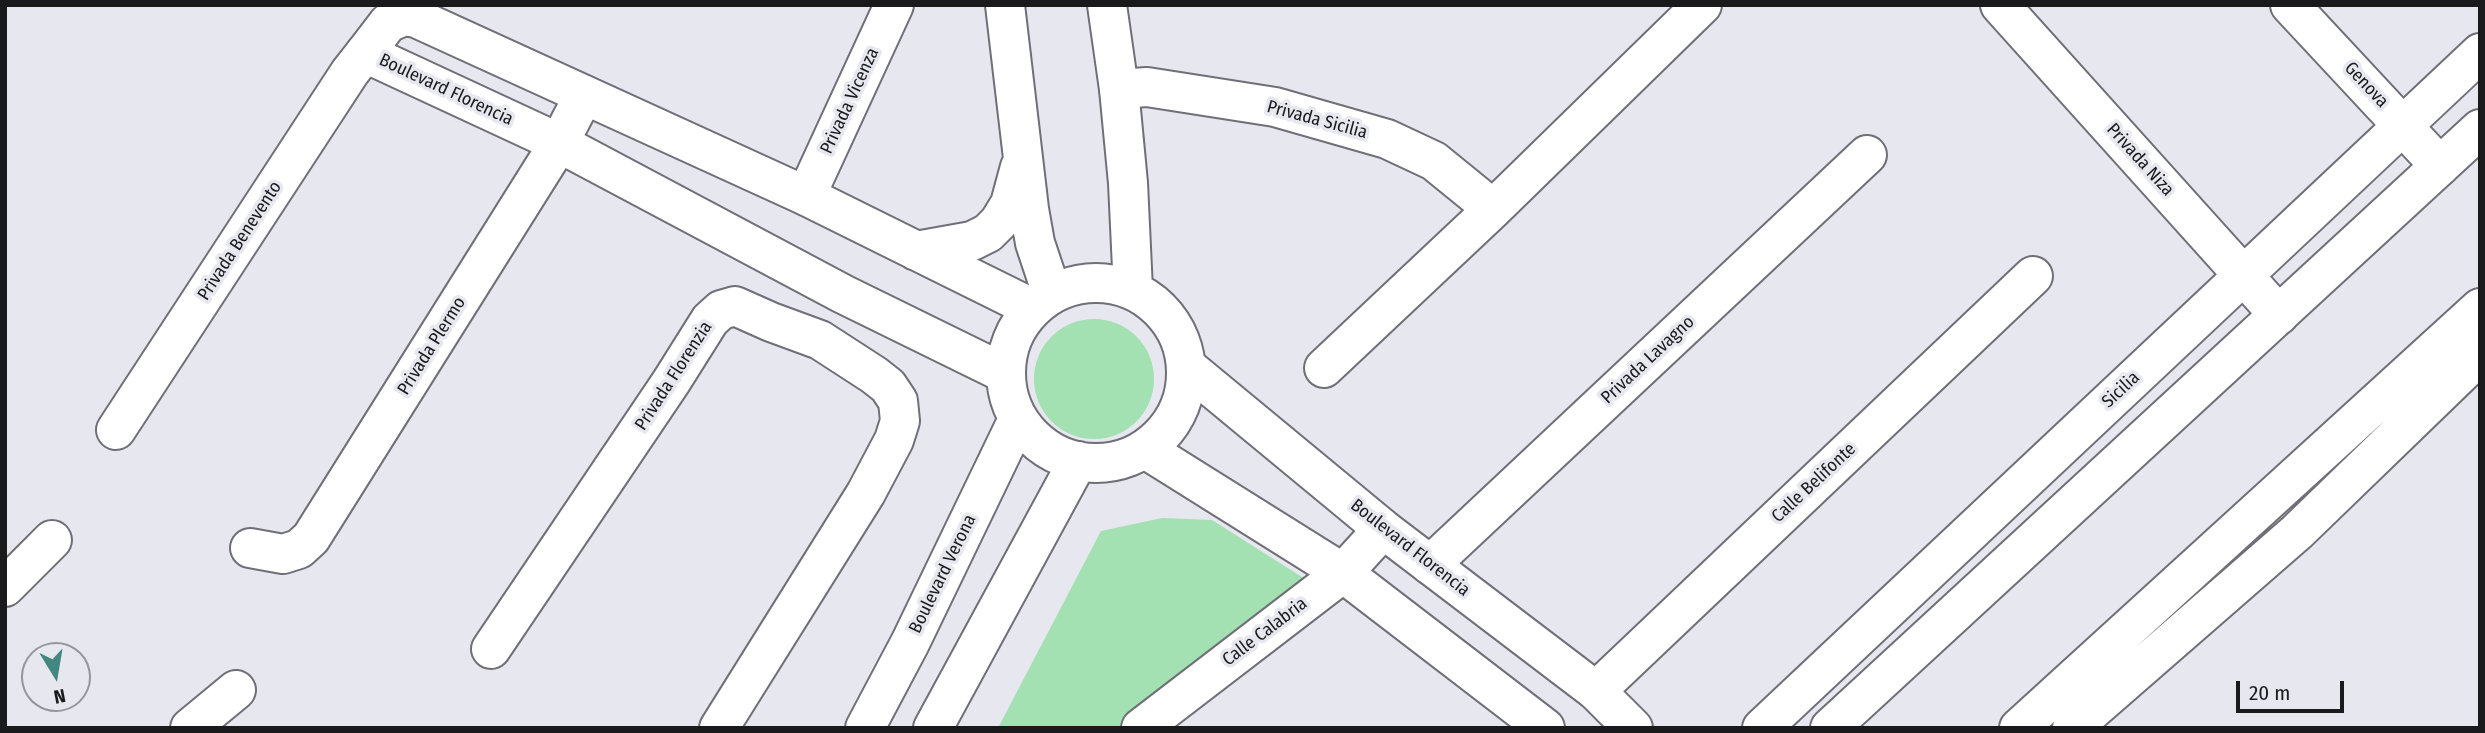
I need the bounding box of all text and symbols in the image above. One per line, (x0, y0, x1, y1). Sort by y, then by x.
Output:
street label: Privada Vicenza (816, 45, 884, 157)
street label: Boulevard Florencia (376, 49, 516, 131)
street label: Genova (2339, 58, 2393, 112)
street label: Privada Sicilia (1264, 96, 1370, 144)
street label: Privada Niza (2102, 119, 2178, 201)
street label: Privada Benevento (193, 177, 287, 305)
street label: Privada Plermo (393, 293, 471, 399)
street label: Privada Lavagno (1597, 311, 1699, 409)
street label: Privada Florenzia (631, 317, 717, 435)
street label: Sicilia (2098, 367, 2144, 413)
street label: Calle Belifonte (1768, 439, 1860, 527)
street label: Boulevard Florencia (1346, 495, 1474, 601)
street label: Boulevard Verona (905, 511, 981, 637)
street label: Calle Calabria (1218, 593, 1312, 671)
north arrow (21, 642, 91, 712)
scale bar (2240, 666, 2348, 710)
text: 20 m (2249, 680, 2290, 706)
text: N (52, 684, 68, 709)

